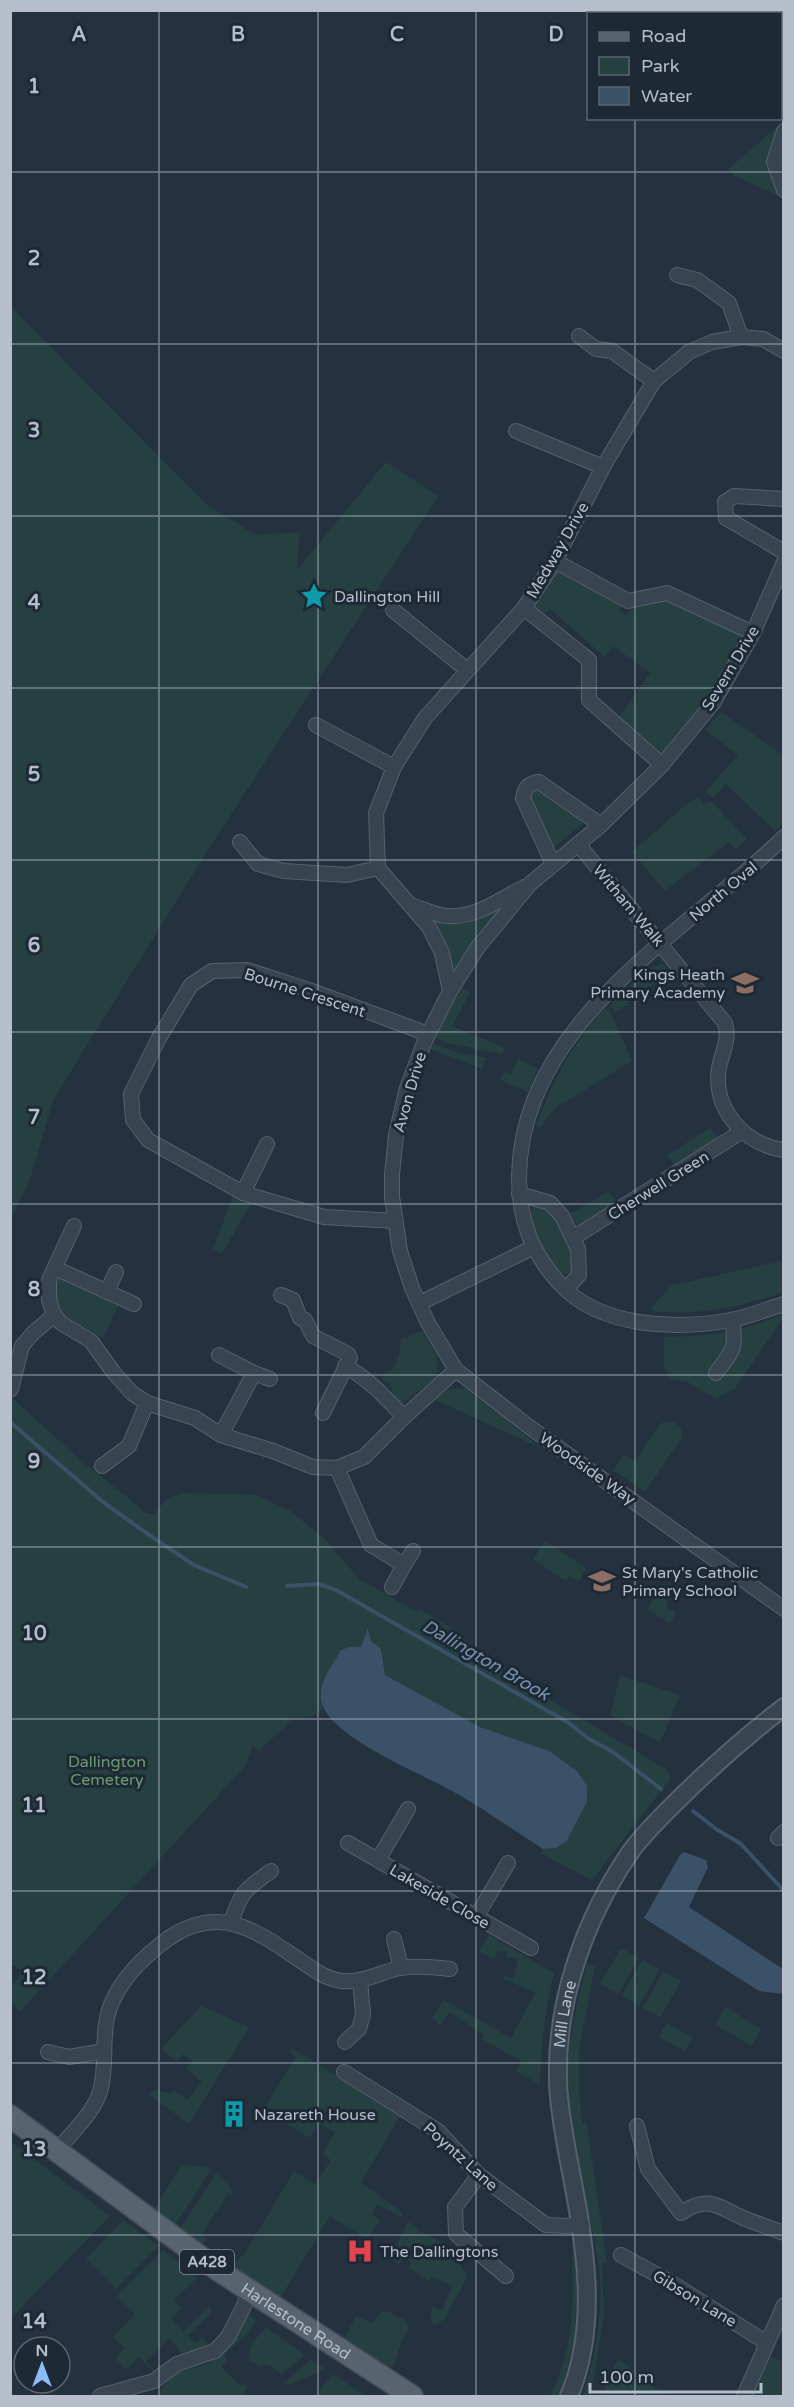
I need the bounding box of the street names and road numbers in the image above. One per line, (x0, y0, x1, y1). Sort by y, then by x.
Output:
street label: Medway Drive (522, 499, 594, 602)
street label: Severn Drive (698, 622, 764, 715)
street label: North Oval (685, 857, 762, 926)
street label: Witham Walk (588, 861, 669, 951)
street label: Bourne Crescent (241, 964, 368, 1022)
street label: Avon Drive (389, 1050, 431, 1135)
street label: Cherwell Green (604, 1147, 713, 1225)
street label: Woodside Way (535, 1428, 640, 1510)
street label: Lakeside Close (386, 1860, 493, 1934)
street label: Mill Lane (550, 1978, 581, 2049)
street label: Poyntz Lane (419, 2118, 502, 2195)
road number: A428 (180, 2250, 234, 2274)
street label: Gibson Lane (649, 2266, 740, 2332)
street label: Harlestone Road (237, 2279, 354, 2365)

